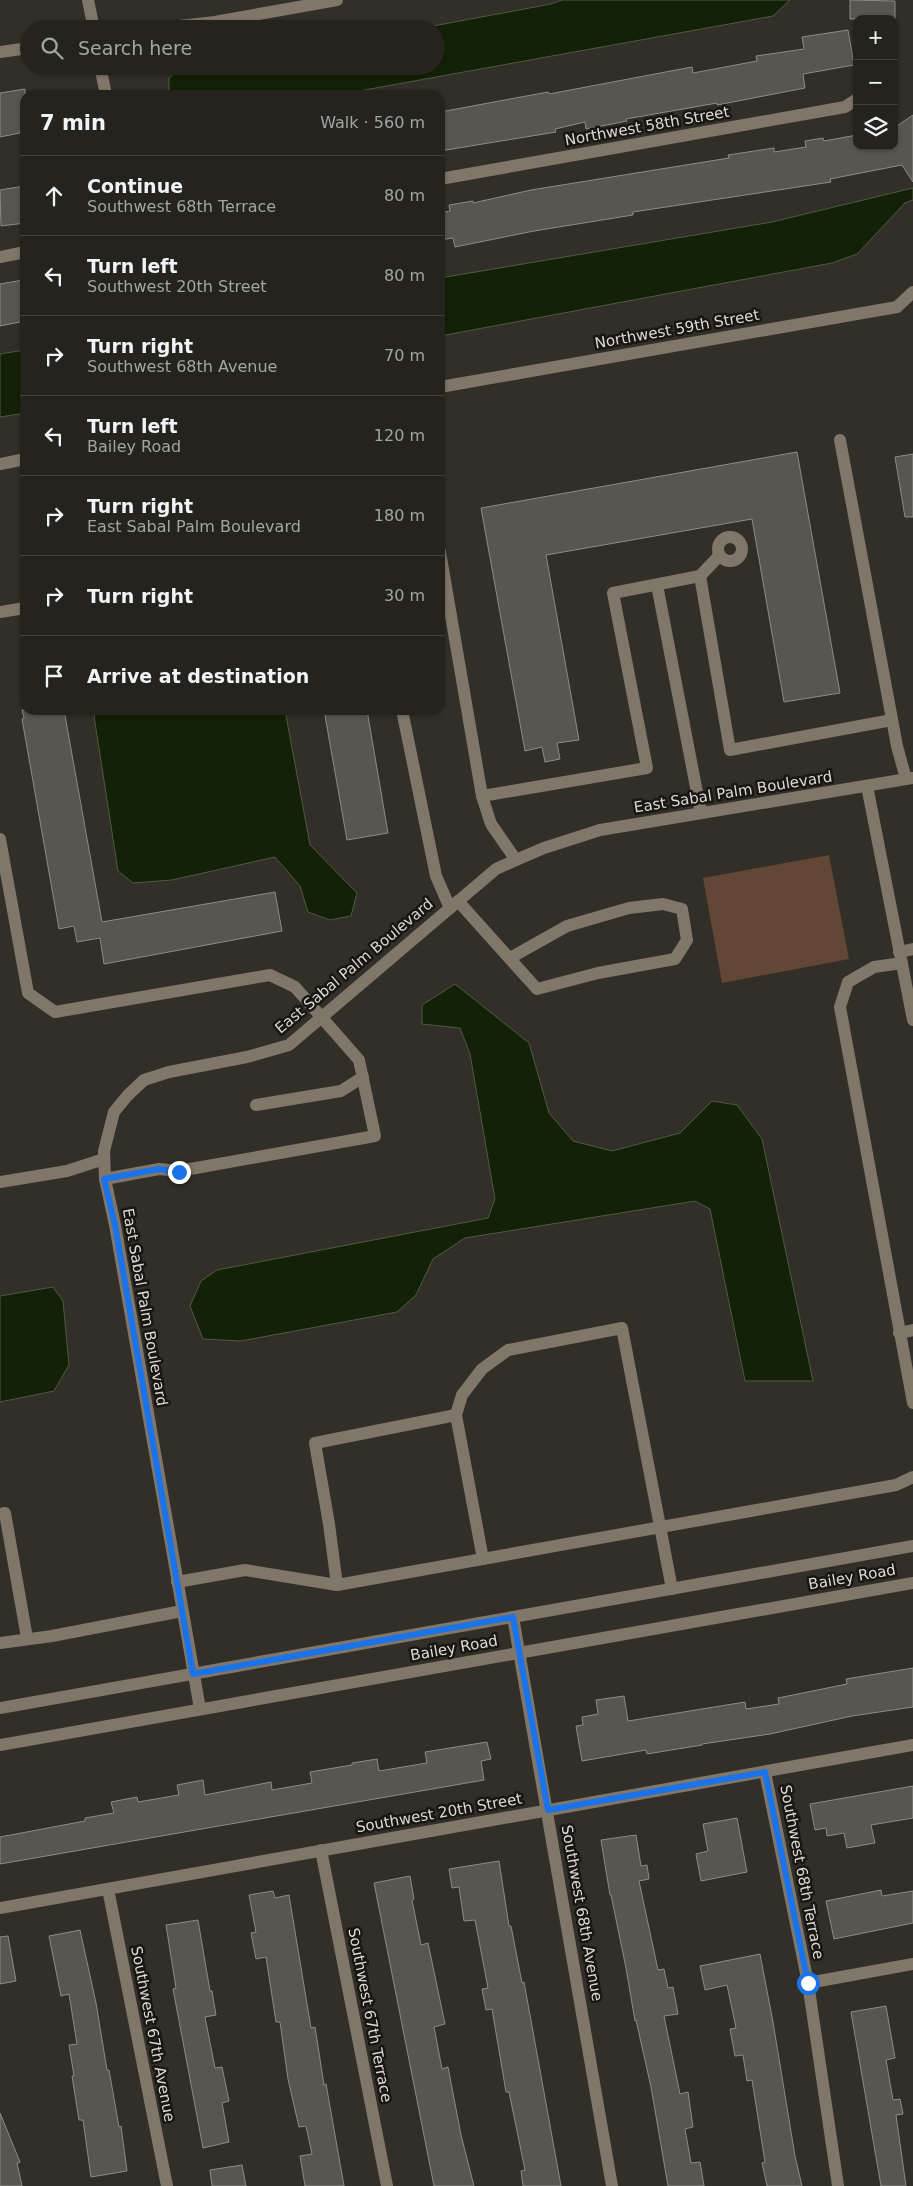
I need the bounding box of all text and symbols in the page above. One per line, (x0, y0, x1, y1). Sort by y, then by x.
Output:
map controls (853, 15, 898, 150)
button: + (853, 15, 898, 60)
search box (20, 20, 445, 75)
icon: search (38, 34, 66, 62)
text: Search here (78, 37, 192, 59)
button: − (853, 60, 898, 105)
street label: Northwest 58th Street (563, 103, 731, 149)
button: layers (853, 105, 898, 150)
text: 7 min (40, 111, 106, 135)
text: Walk · 560 m (320, 113, 425, 132)
text: Continue (87, 175, 183, 197)
icon: ahead (40, 182, 68, 210)
text: 80 m (384, 186, 425, 205)
text: Southwest 68th Terrace (87, 197, 276, 216)
text: Turn left (87, 255, 178, 277)
icon: left (40, 262, 68, 290)
text: 80 m (384, 266, 425, 285)
text: Southwest 20th Street (87, 277, 267, 296)
street label: Northwest 59th Street (593, 306, 761, 352)
text: Turn right (87, 335, 193, 357)
icon: right (40, 342, 68, 370)
text: 70 m (384, 346, 425, 365)
text: Southwest 68th Avenue (87, 357, 277, 376)
text: Turn left (87, 415, 178, 437)
icon: left (40, 422, 68, 450)
text: 120 m (374, 426, 425, 445)
text: Bailey Road (87, 437, 181, 456)
text: Turn right (87, 495, 193, 517)
icon: right (40, 502, 68, 530)
text: 180 m (374, 506, 425, 525)
text: East Sabal Palm Boulevard (87, 517, 301, 536)
icon: right (40, 582, 68, 610)
text: Turn right (87, 585, 193, 607)
text: 30 m (384, 586, 425, 605)
icon: arrive (40, 662, 68, 690)
text: Arrive at destination (87, 665, 309, 687)
street label: East Sabal Palm Boulevard (633, 767, 833, 817)
street label: East Sabal Palm Boulevard (271, 895, 437, 1037)
route end (168, 1161, 191, 1184)
street label: East Sabal Palm Boulevard (119, 1207, 171, 1407)
street label: Bailey Road (807, 1560, 897, 1594)
street label: Bailey Road (409, 1631, 499, 1665)
street label: Southwest 68th Terrace (776, 1783, 828, 1961)
street label: Southwest 20th Street (355, 1789, 524, 1836)
street label: Southwest 68th Avenue (558, 1824, 606, 2002)
street label: Southwest 67th Terrace (344, 1926, 396, 2104)
street label: Southwest 67th Avenue (127, 1945, 179, 2123)
route start (797, 1972, 820, 1995)

